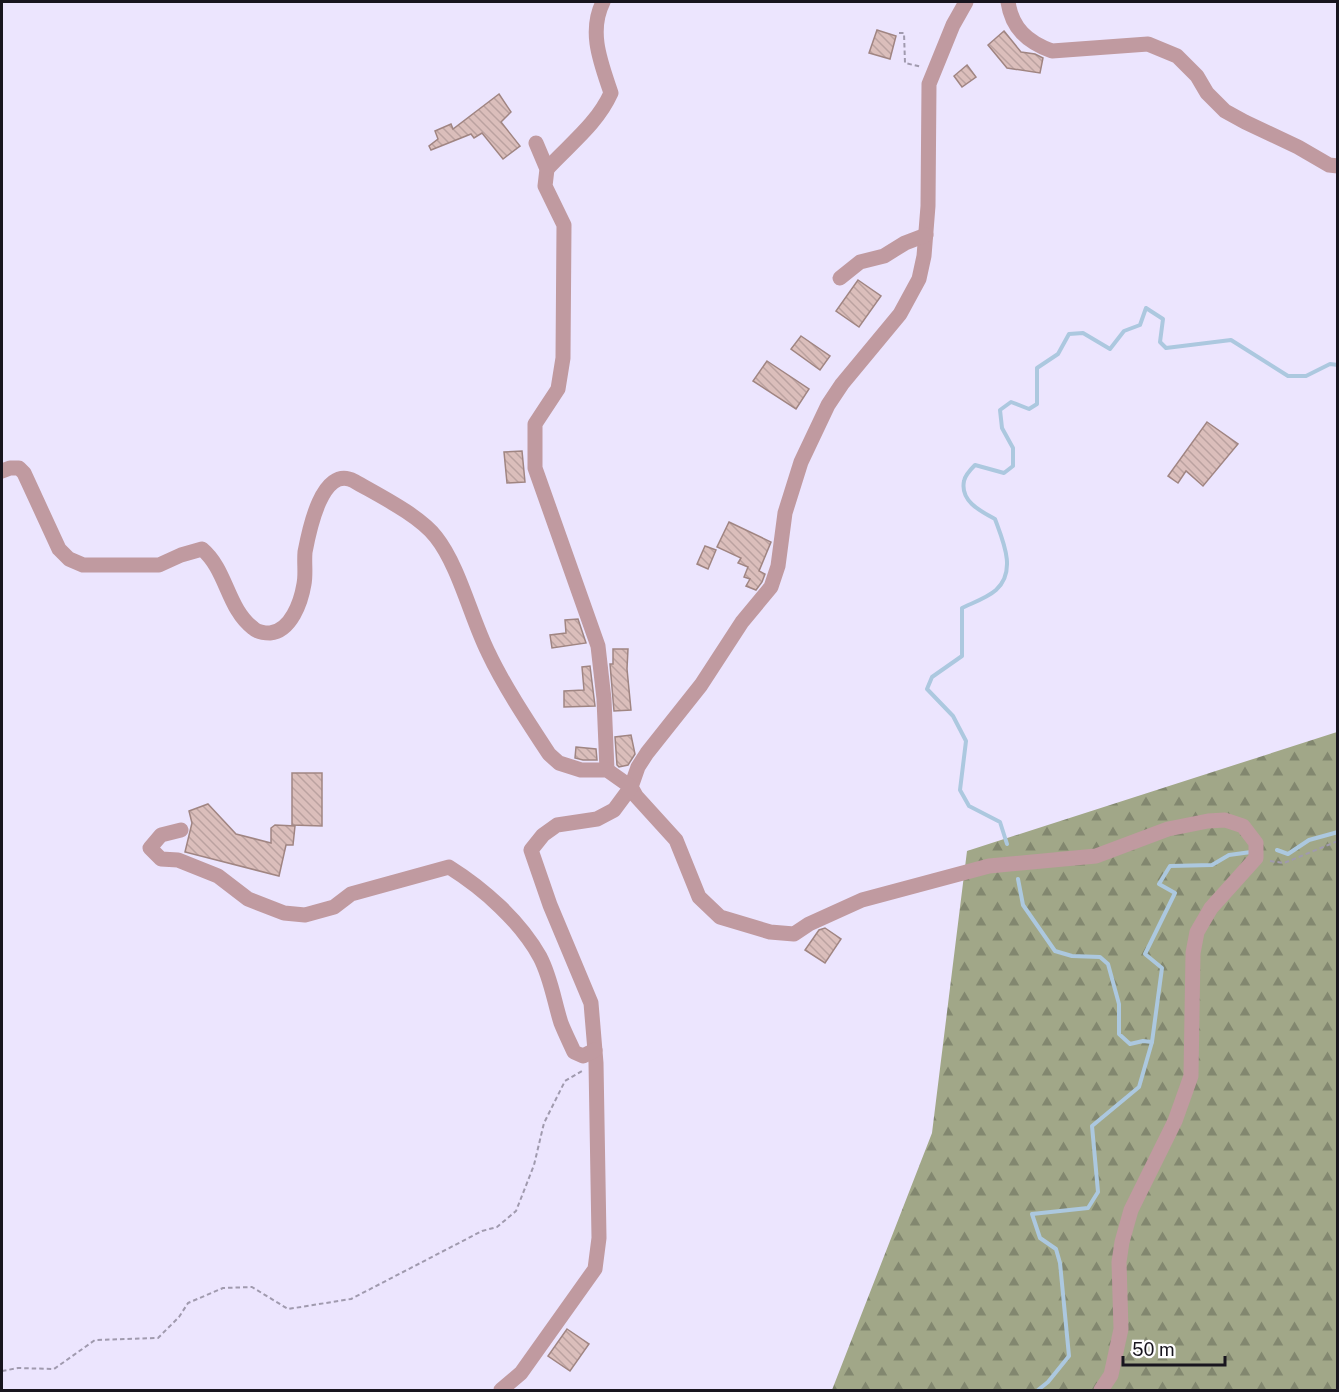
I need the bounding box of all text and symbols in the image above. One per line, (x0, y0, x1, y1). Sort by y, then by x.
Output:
scale bar (1123, 1329, 1225, 1367)
text: 50 m (1132, 1339, 1175, 1360)

